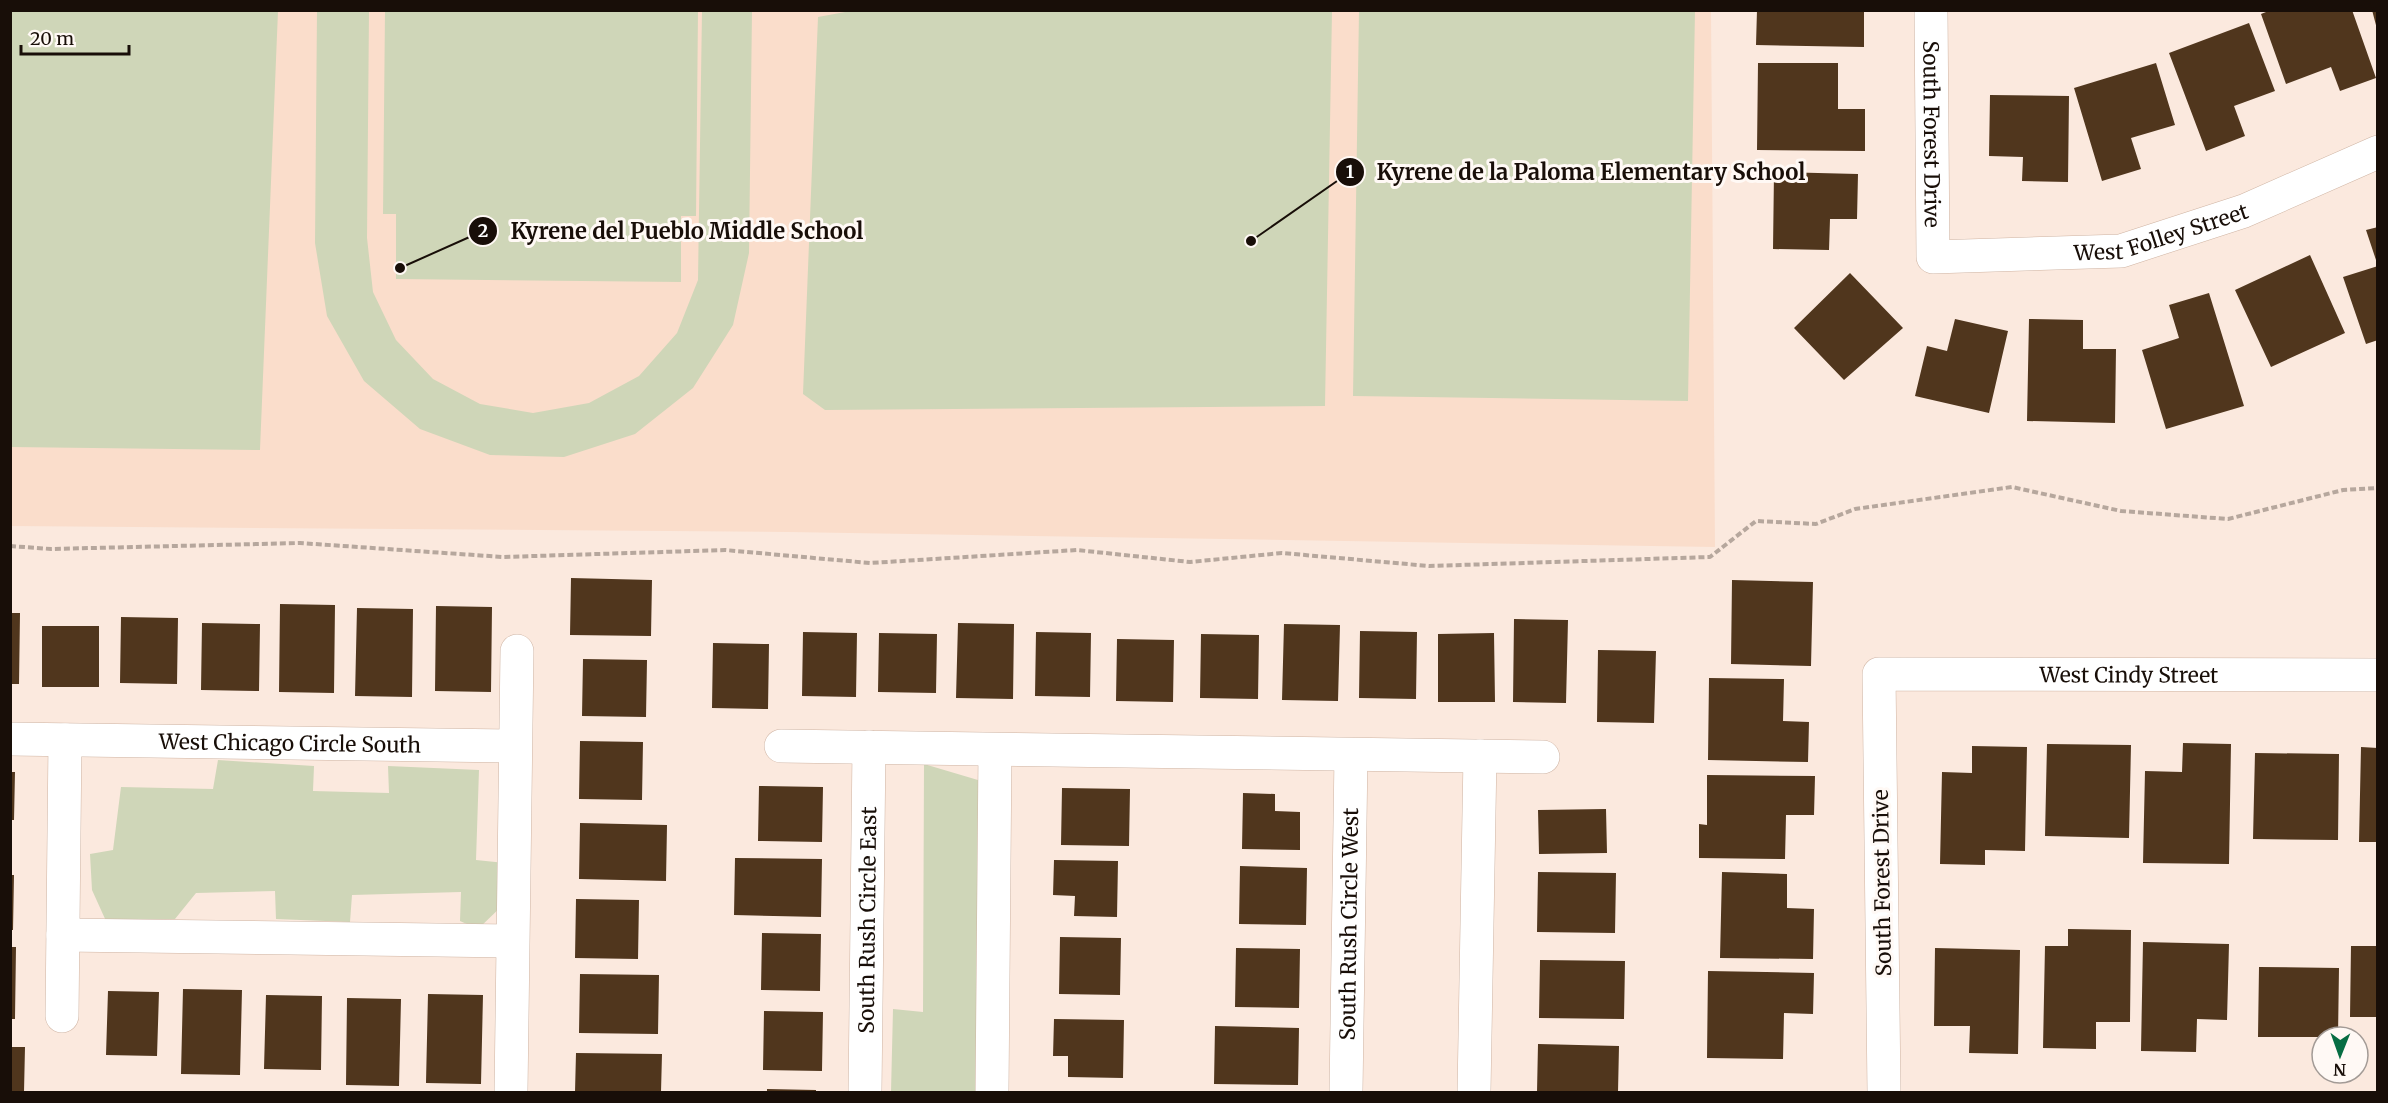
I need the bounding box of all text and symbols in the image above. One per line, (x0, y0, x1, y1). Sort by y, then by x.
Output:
scale bar (21, 18, 129, 56)
text: 20 m (30, 27, 74, 50)
street label: South Forest Drive (1918, 40, 1946, 228)
callout: Kyrene de la Paloma Elementary School (1335, 152, 1818, 192)
text: Kyrene de la Paloma Elementary School (1377, 158, 1805, 186)
text: 1 (1346, 160, 1354, 183)
street label: West Folley Street (2072, 197, 2252, 266)
callout: Kyrene del Pueblo Middle School (468, 211, 875, 251)
text: Kyrene del Pueblo Middle School (511, 217, 863, 245)
text: 2 (478, 219, 488, 242)
street label: West Cindy Street (2039, 661, 2218, 688)
street label: West Chicago Circle South (158, 728, 421, 758)
street label: South Forest Drive (1867, 789, 1897, 977)
street label: South Rush Circle East (852, 806, 882, 1034)
street label: South Rush Circle West (1333, 807, 1364, 1041)
north arrow (2310, 1025, 2370, 1085)
text: N (2333, 1060, 2346, 1080)

